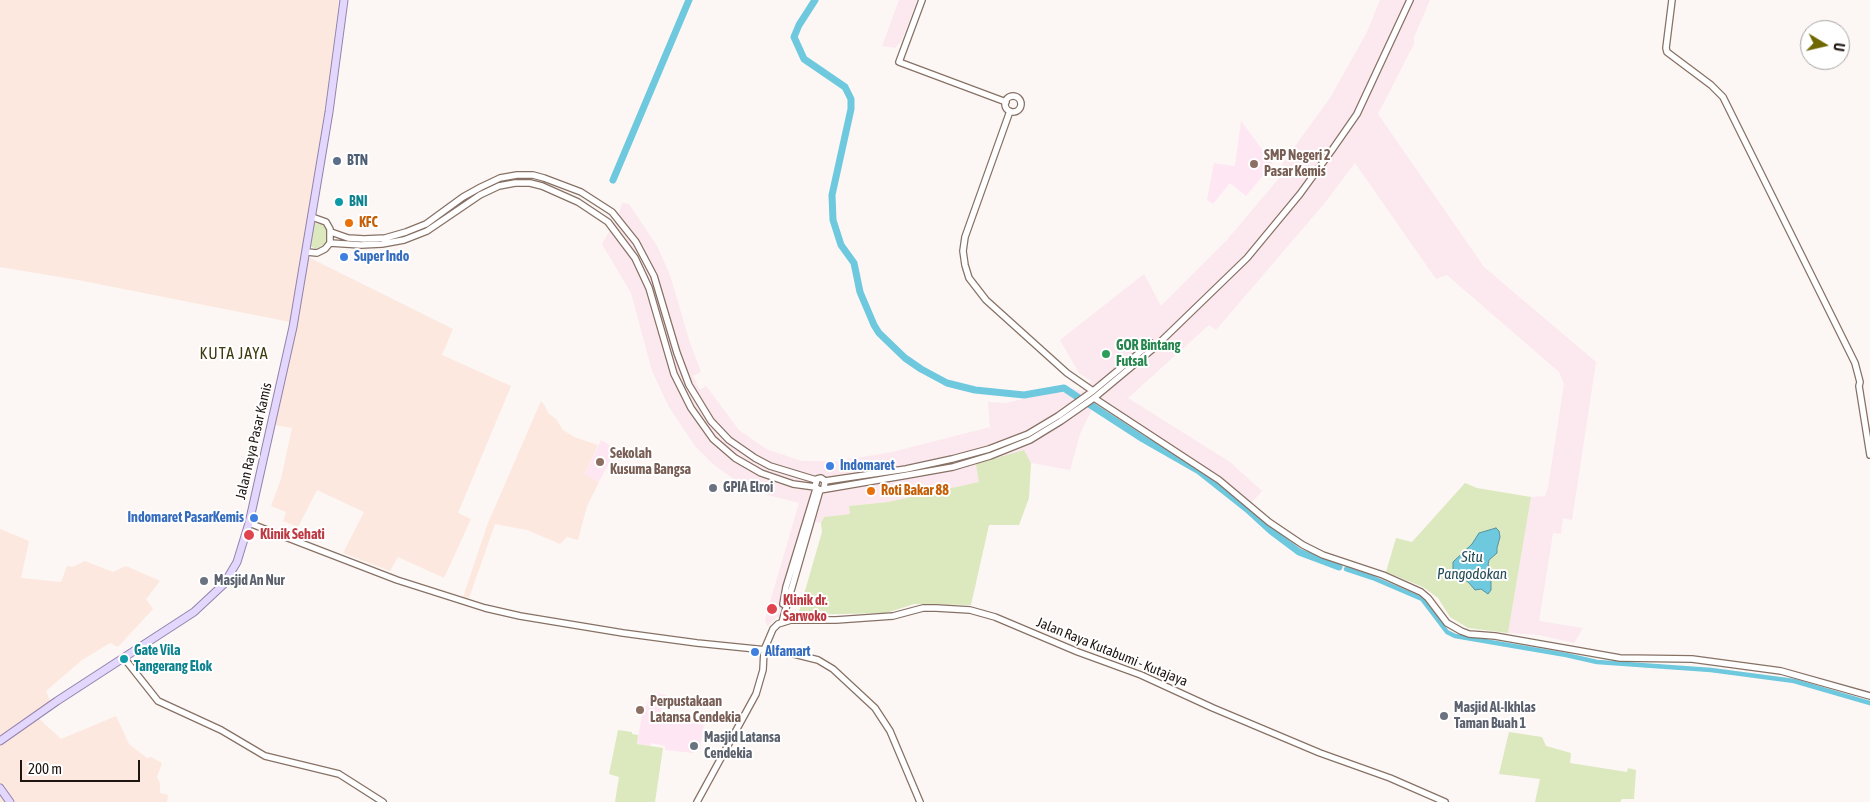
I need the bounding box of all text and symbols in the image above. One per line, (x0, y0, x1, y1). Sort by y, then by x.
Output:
north arrow (1800, 20, 1850, 70)
text: U (1830, 42, 1847, 53)
place label: SMP Negeri 2 Pasar Kemis (1264, 148, 1331, 180)
place label: BTN (347, 153, 368, 169)
marker: BTN (331, 155, 343, 167)
marker: SMP Negeri 2 Pasar Kemis (1248, 158, 1260, 170)
place label: BNI (349, 194, 367, 210)
marker: BNI (333, 196, 345, 208)
place label: KFC (359, 215, 378, 231)
marker: KFC (343, 217, 355, 229)
place label: Super Indo (354, 249, 409, 265)
marker: Super Indo (338, 251, 350, 263)
place label: GOR Bintang Futsal (1116, 338, 1181, 371)
district label: KUTA JAYA (198, 344, 270, 364)
marker: GOR Bintang Futsal (1100, 348, 1112, 360)
street label: Jalan Raya Pasar Kamis (232, 381, 276, 501)
place label: Sekolah Kusuma Bangsa (610, 446, 691, 478)
marker: Sekolah Kusuma Bangsa (594, 456, 606, 468)
place label: Indomaret (840, 458, 895, 474)
marker: Indomaret (824, 460, 836, 472)
place label: GPIA Elroi (723, 480, 773, 496)
marker: GPIA Elroi (707, 482, 719, 494)
place label: Roti Bakar 88 (881, 483, 949, 499)
marker: Roti Bakar 88 (865, 485, 877, 497)
place label: Indomaret PasarKemis (128, 510, 244, 526)
marker: Indomaret PasarKemis (248, 512, 260, 524)
place label: Klinik Sehati (260, 527, 325, 543)
marker: Klinik Sehati (242, 528, 256, 542)
water label: Situ Pangodokan (1437, 548, 1507, 583)
place label: Masjid An Nur (214, 573, 285, 589)
marker: Masjid An Nur (198, 575, 210, 587)
place label: Klinik dr. Sarwoko (783, 593, 828, 626)
marker: Klinik dr. Sarwoko (765, 602, 779, 616)
street label: Jalan Raya Kutabumi - Kutajaya (1034, 614, 1190, 690)
place label: Gate Vila Tangerang Elok (134, 643, 212, 676)
place label: Alfamart (765, 644, 811, 660)
marker: Alfamart (749, 646, 761, 658)
marker: Gate Vila Tangerang Elok (118, 653, 130, 665)
place label: Perpustakaan Latansa Cendekia (650, 694, 741, 726)
place label: Masjid Al-Ikhlas Taman Buah 1 (1454, 700, 1536, 732)
marker: Perpustakaan Latansa Cendekia (634, 704, 646, 716)
marker: Masjid Al-Ikhlas Taman Buah 1 (1438, 710, 1450, 722)
place label: Masjid Latansa Cendekia (704, 730, 781, 762)
marker: Masjid Latansa Cendekia (688, 740, 700, 752)
scale bar (22, 750, 142, 782)
text: 200 m (28, 760, 62, 777)

